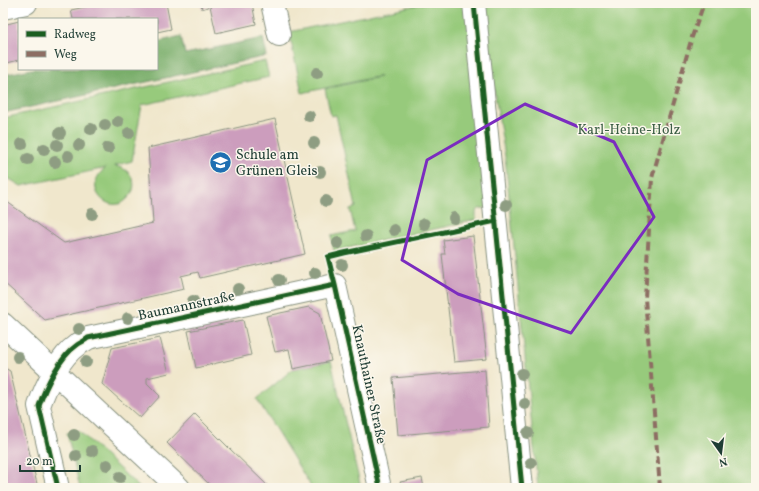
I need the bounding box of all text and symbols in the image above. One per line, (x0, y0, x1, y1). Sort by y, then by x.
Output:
legend (18, 18, 158, 70)
text: Radweg (54, 27, 96, 43)
text: Weg (54, 47, 77, 63)
park label: Karl-Heine-Holz (578, 121, 680, 140)
place label: Schule am Grünen Gleis (236, 146, 317, 181)
school or university icon: Schule am Grünen Gleis (208, 149, 234, 175)
street label: Baumannstraße (136, 287, 237, 326)
street label: Knauthainer Straße (347, 323, 391, 446)
north arrow (701, 433, 741, 473)
scale bar (20, 447, 80, 473)
text: N (717, 453, 729, 469)
text: 20 m (26, 454, 53, 470)

